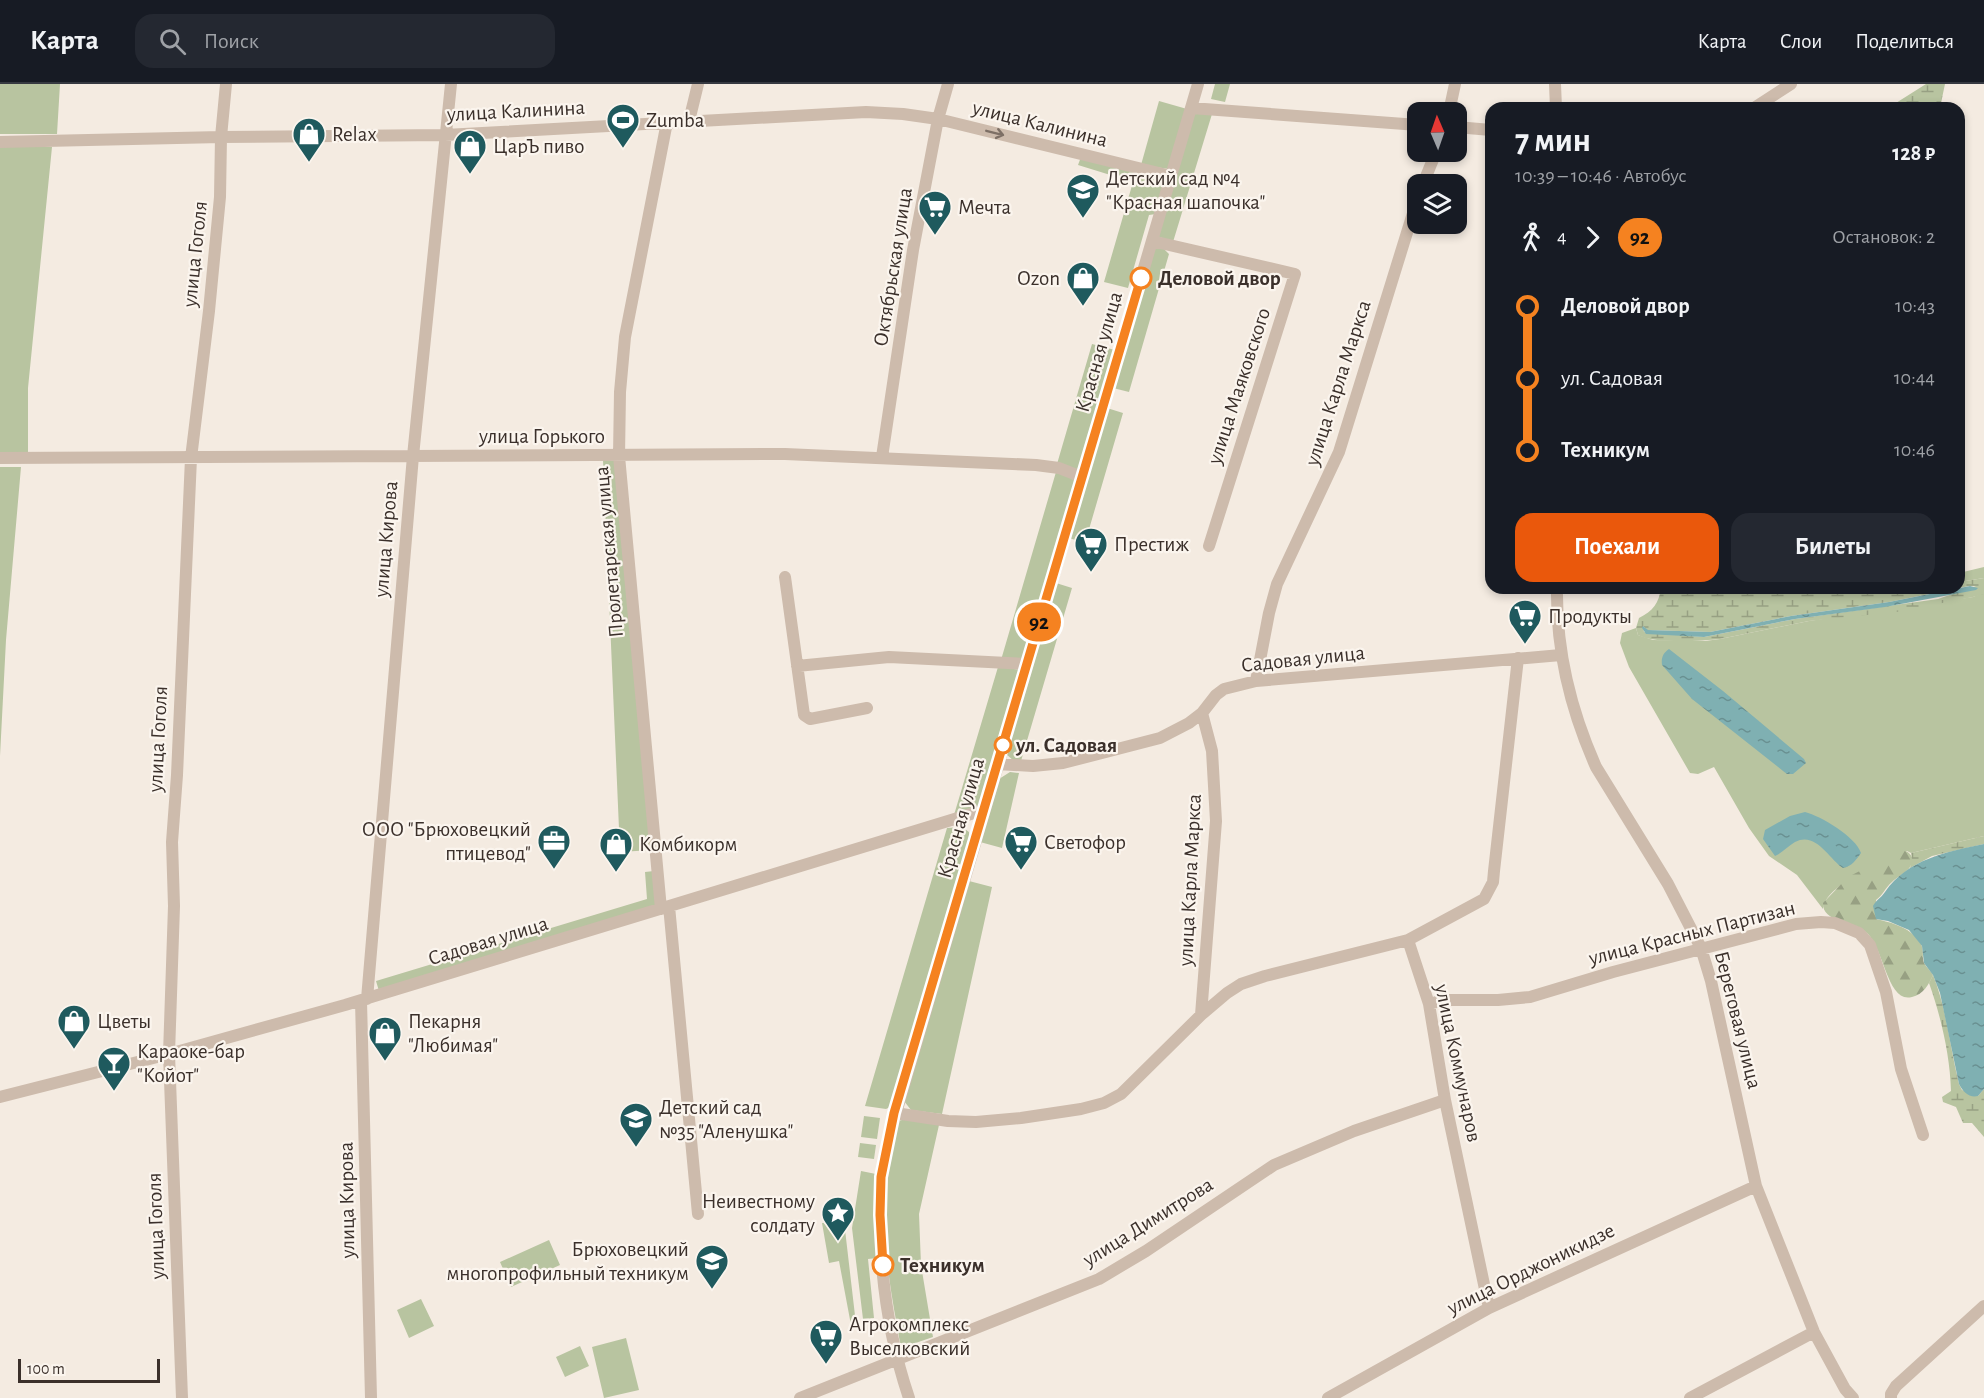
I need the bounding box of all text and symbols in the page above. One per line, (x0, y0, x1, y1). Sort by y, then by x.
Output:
search box (135, 14, 555, 68)
icon: search (156, 25, 189, 58)
text: Карта (30, 27, 99, 55)
text: Поиск (204, 30, 259, 52)
text: Карта (1697, 31, 1747, 52)
text: Слои (1780, 31, 1822, 52)
text: Поделиться (1855, 31, 1954, 52)
street label: улица Калинина (445, 97, 586, 125)
street label: улица Калинина (969, 97, 1110, 151)
sports icon: Zumba (605, 102, 641, 149)
north arrow (1407, 102, 1467, 162)
map controls (1407, 102, 1467, 234)
place label: Zumba (646, 110, 705, 131)
shop icon: Relax (291, 116, 327, 163)
place label: Relax (332, 124, 377, 145)
text: 7 мин (1515, 125, 1591, 158)
shop icon: ЦарЪ пиво (452, 128, 488, 175)
one-way arrow (985, 128, 1004, 140)
place label: ЦарЪ пиво (493, 136, 585, 157)
text: 128 ₽ (1892, 142, 1935, 164)
text: 10:39 – 10:46 · Автобус (1515, 166, 1687, 186)
place label: Детский сад №4 "Красная шапочка" (1106, 168, 1265, 213)
school or university icon: Детский сад №4 "Красная шапочка" (1065, 172, 1101, 219)
button: layers (1407, 174, 1467, 234)
street label: Октябрьская улица (870, 186, 916, 348)
supermarket icon: Мечта (917, 189, 953, 236)
place label: Мечта (958, 197, 1011, 218)
street label: улица Гоголя (179, 200, 211, 309)
icon: walk (1515, 221, 1548, 254)
icon: forward (1576, 221, 1609, 254)
text: 4 (1557, 227, 1567, 247)
text: 92 (1630, 227, 1650, 248)
text: Остановок: 2 (1832, 227, 1935, 247)
shop icon: Ozon (1065, 260, 1101, 307)
marker: Деловой двор (1130, 267, 1152, 289)
place label: Ozon (1017, 268, 1060, 289)
place label: Деловой двор (1158, 268, 1281, 289)
street label: Красная улица (1072, 289, 1126, 415)
text: Деловой двор (1561, 295, 1690, 317)
text: 10:43 (1895, 296, 1935, 316)
street label: улица Карла Маркса (1301, 297, 1375, 469)
street label: улица Маяковского (1204, 305, 1274, 468)
text: ул. Садовая (1561, 367, 1663, 389)
text: 10:44 (1894, 368, 1935, 388)
street label: улица Горького (478, 426, 605, 447)
text: Техникум (1561, 439, 1650, 461)
text: 10:46 (1894, 440, 1935, 460)
street label: Пролетарская улица (591, 465, 627, 639)
street label: улица Кирова (370, 480, 402, 599)
button: Поехали (1515, 513, 1719, 582)
button: Билеты (1731, 513, 1935, 582)
supermarket icon: Престиж (1073, 526, 1109, 573)
place label: Престиж (1114, 534, 1189, 555)
supermarket icon: Продукты (1507, 598, 1543, 645)
line badge: 92 (1012, 602, 1066, 642)
place label: Продукты (1548, 606, 1632, 627)
text: 92 (1029, 612, 1049, 633)
street label: Садовая улица (1240, 642, 1366, 676)
street label: улица Гоголя (145, 685, 171, 794)
place label: ул. Садовая (1015, 735, 1117, 756)
marker: ул. Садовая (994, 736, 1012, 754)
street label: Красная улица (934, 755, 988, 881)
street label: улица Карла Маркса (1175, 793, 1205, 968)
place label: ООО "Брюховецкий птицевод" (362, 819, 531, 864)
office icon: ООО "Брюховецкий птицевод" (536, 823, 572, 870)
supermarket icon: Светофор (1003, 824, 1039, 871)
shop icon: Комбикорм (598, 826, 634, 873)
place label: Светофор (1044, 832, 1126, 853)
place label: Комбикорм (639, 834, 737, 855)
street label: улица Красных Партизан (1586, 897, 1797, 969)
street label: Садовая улица (425, 913, 551, 969)
street label: Береговая улица (1711, 949, 1765, 1091)
street label: улица Коммунаров (1431, 981, 1485, 1144)
shop icon: Цветы (56, 1003, 92, 1050)
place label: Цветы (97, 1011, 151, 1032)
place label: Пекарня "Любимая" (408, 1011, 498, 1056)
shop icon: Пекарня "Любимая" (367, 1015, 403, 1062)
place label: Караоке-бар "Койот" (137, 1041, 245, 1086)
bar icon: Караоке-бар "Койот" (96, 1045, 132, 1092)
place label: Детский сад №35 "Аленушка" (659, 1097, 793, 1142)
school or university icon: Детский сад №35 "Аленушка" (618, 1101, 654, 1148)
street label: улица Кирова (335, 1141, 359, 1259)
street label: улица Гоголя (144, 1172, 168, 1281)
street label: улица Димитрова (1078, 1173, 1217, 1271)
place label: Неивестному солдату (702, 1191, 815, 1236)
place icon: Неивестному солдату (820, 1195, 856, 1242)
street label: улица Орджоникидзе (1443, 1219, 1618, 1319)
place label: Брюховецкий многопрофильный техникум (446, 1239, 689, 1284)
school or university icon: Брюховецкий многопрофильный техникум (694, 1243, 730, 1290)
marker: Техникум (872, 1254, 894, 1276)
place label: Техникум (900, 1255, 985, 1276)
place label: Агрокомплекс Выселковский (849, 1314, 970, 1359)
supermarket icon: Агрокомплекс Выселковский (808, 1318, 844, 1365)
scale bar (18, 1356, 160, 1384)
text: 100 m (27, 1361, 65, 1377)

